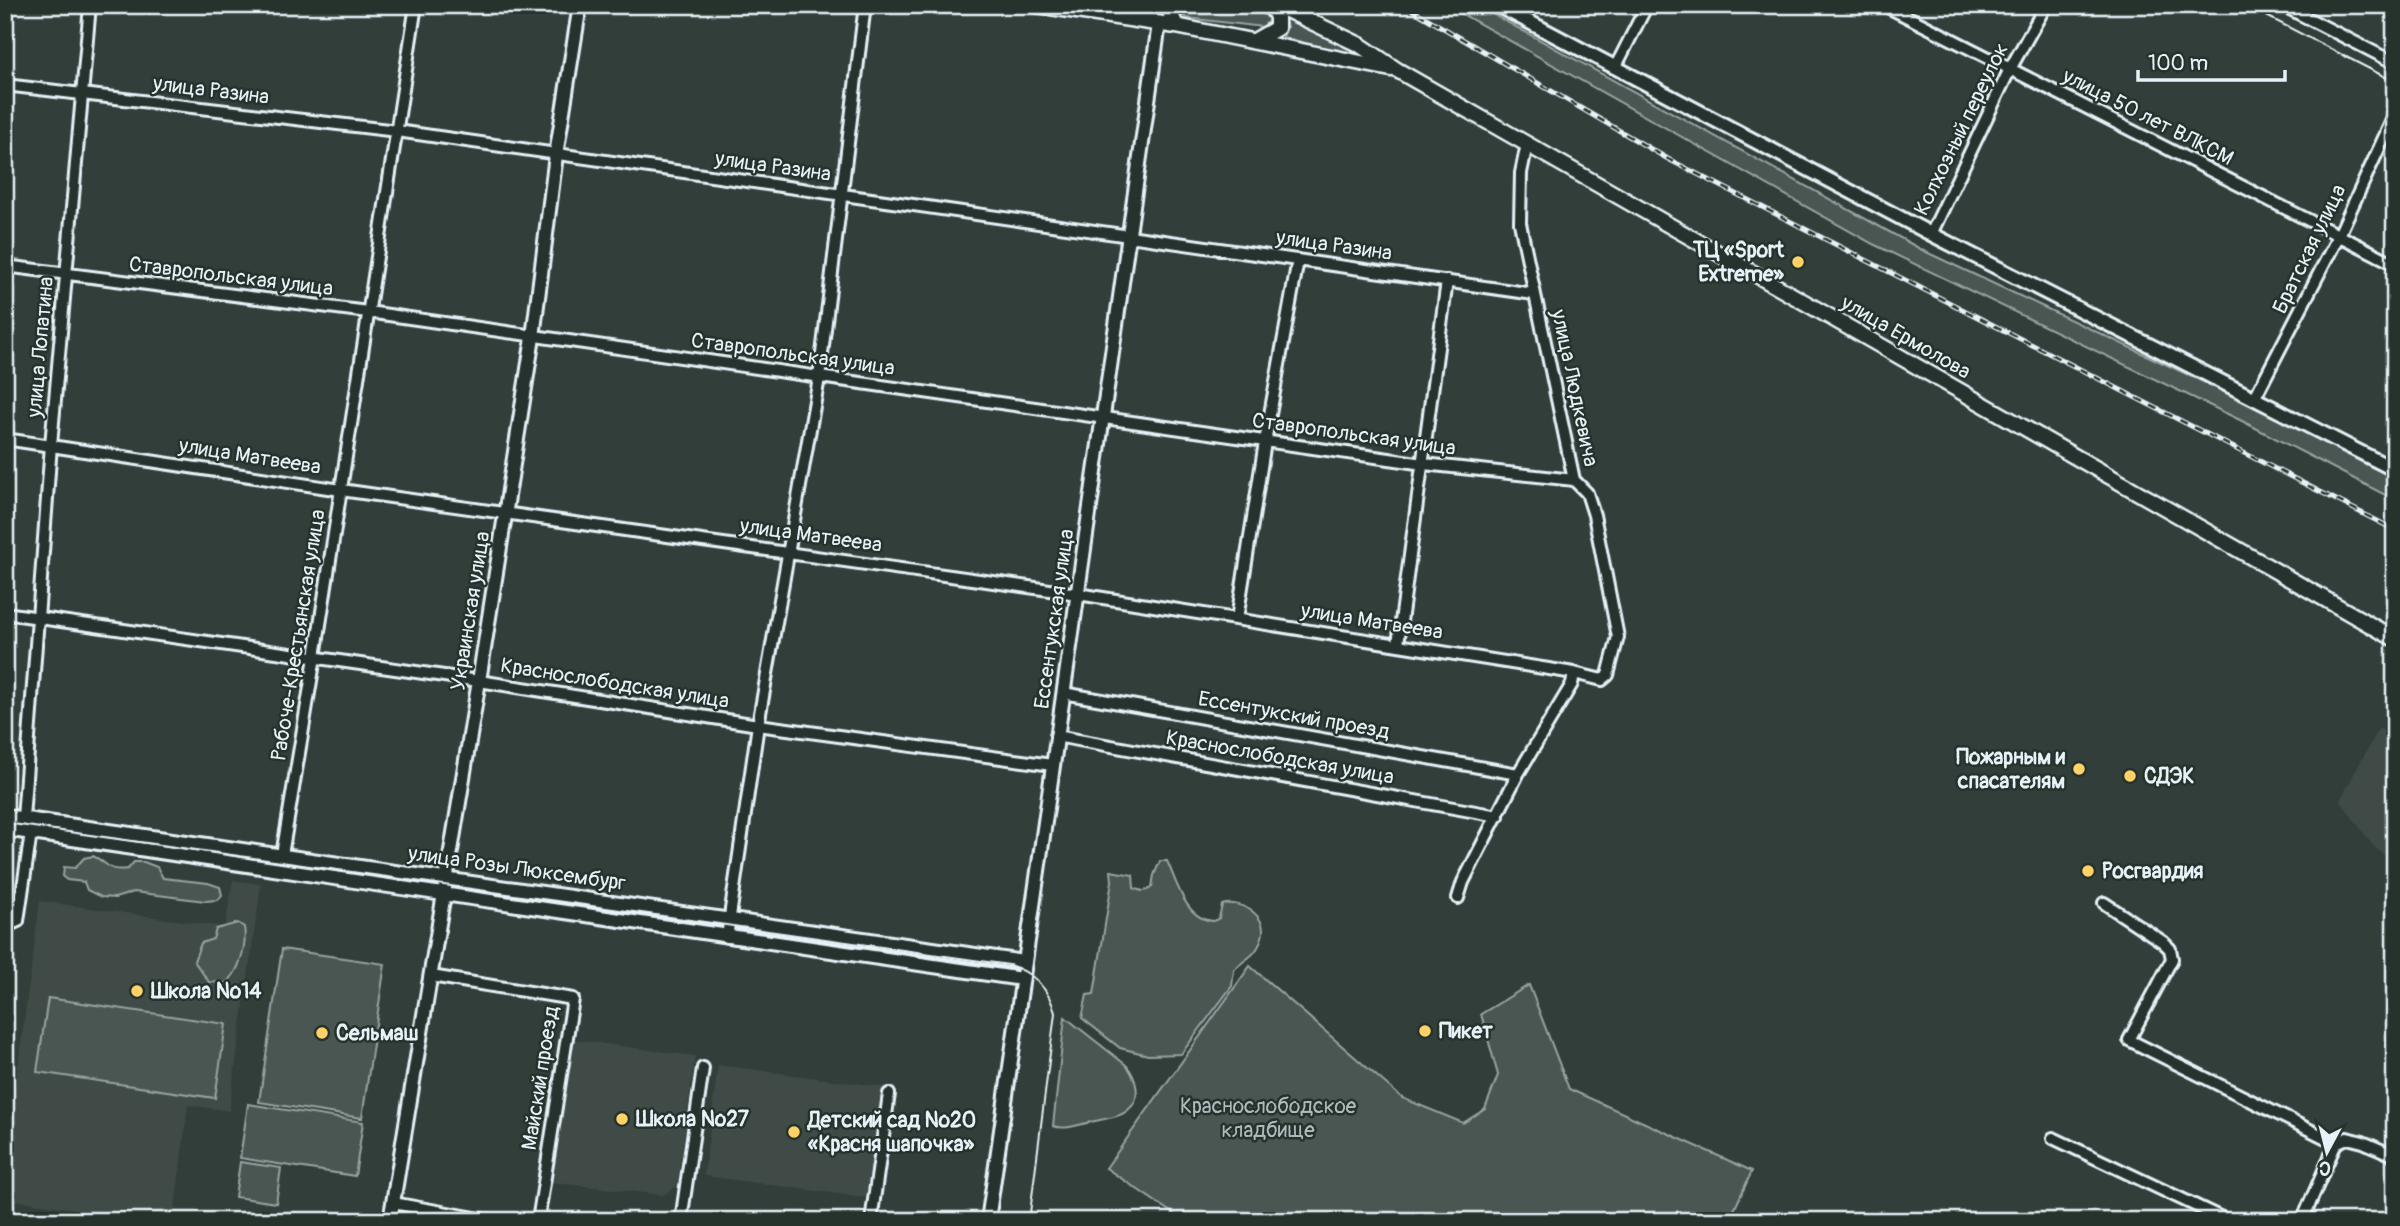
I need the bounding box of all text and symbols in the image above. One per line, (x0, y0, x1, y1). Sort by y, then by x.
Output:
scale bar (2138, 38, 2284, 82)
street label: Колхозный переулок (1908, 39, 2015, 220)
text: 100 m (2148, 50, 2208, 77)
street label: улица 50 лет ВЛКСМ (2057, 62, 2238, 172)
street label: улица Разина (150, 70, 271, 111)
street label: улица Разина (712, 145, 833, 188)
street label: Братская улица (2266, 180, 2352, 318)
street label: улица Разина (1273, 224, 1394, 267)
place label: ТЦ «Sport Extreme» (1692, 237, 1785, 288)
street label: Ставропольская улица (127, 251, 335, 302)
marker: ТЦ «Sport Extreme» (1790, 254, 1806, 270)
street label: улица Лопатина (21, 275, 60, 420)
street label: улица Ермолова (1835, 289, 1975, 385)
street label: улица Людкевича (1545, 306, 1604, 469)
street label: Ставропольская улица (689, 327, 897, 382)
street label: Ставропольская улица (1250, 407, 1458, 462)
street label: улица Матвеева (176, 432, 323, 481)
street label: Рабоче-Крестьянская улица (265, 508, 332, 763)
street label: улица Матвеева (737, 512, 884, 559)
street label: Ессентукская улица (1029, 527, 1080, 711)
street label: Украинская улица (445, 529, 496, 693)
street label: улица Матвеева (1298, 597, 1445, 646)
street label: Краснослободская улица (499, 652, 731, 715)
street label: Ессентукский проезд (1196, 685, 1392, 746)
street label: Краснослободская улица (1164, 724, 1396, 791)
place label: Пожарным и спасателям (1956, 744, 2066, 795)
marker: Пожарным и спасателям (2071, 761, 2087, 777)
place label: СДЭК (2144, 763, 2194, 790)
marker: СДЭК (2122, 768, 2138, 784)
street label: улица Розы Люксембург (405, 840, 627, 897)
place label: Росгвардия (2102, 858, 2203, 885)
marker: Росгвардия (2080, 863, 2096, 879)
place label: Школа №14 (150, 978, 262, 1005)
marker: Школа №14 (129, 983, 145, 999)
street label: Майский проезд (516, 1004, 565, 1152)
place label: Пикет (1439, 1018, 1493, 1045)
place label: Сельмаш (336, 1020, 419, 1047)
marker: Пикет (1417, 1023, 1433, 1039)
marker: Сельмаш (314, 1025, 330, 1041)
park label: Краснослободское кладбище (1180, 1093, 1357, 1144)
place label: Школа №27 (635, 1106, 750, 1133)
place label: Детский сад №20 «Красня шапочка» (806, 1107, 976, 1158)
marker: Школа №27 (614, 1111, 630, 1127)
north arrow (2292, 1118, 2362, 1188)
marker: Детский сад №20 «Красня шапочка» (786, 1124, 802, 1140)
text: С (2318, 1155, 2332, 1181)

